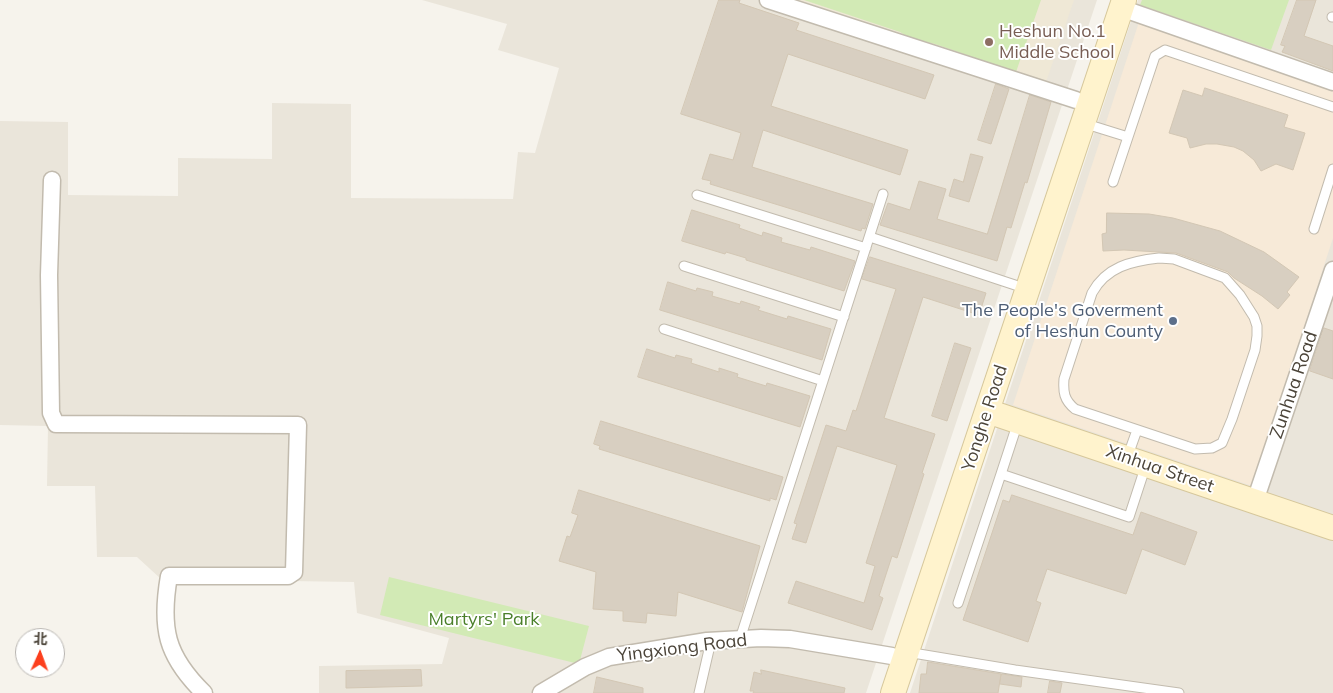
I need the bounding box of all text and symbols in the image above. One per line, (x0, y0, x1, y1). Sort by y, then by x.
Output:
place label: Heshun No.1 Middle School (999, 21, 1115, 64)
marker: Heshun No.1 Middle School (983, 36, 995, 48)
place label: The People's Goverment of Heshun County (962, 300, 1163, 342)
marker: The People's Goverment of Heshun County (1167, 315, 1179, 327)
street label: Zunhua Road (1266, 329, 1322, 441)
street label: Yonghe Road (958, 362, 1012, 474)
street label: Xinhua Street (1103, 440, 1217, 498)
park label: Martyrs' Park (428, 609, 540, 631)
north arrow (15, 628, 65, 678)
street label: Yingxiong Road (616, 629, 748, 667)
text: 北 (33, 630, 48, 648)

